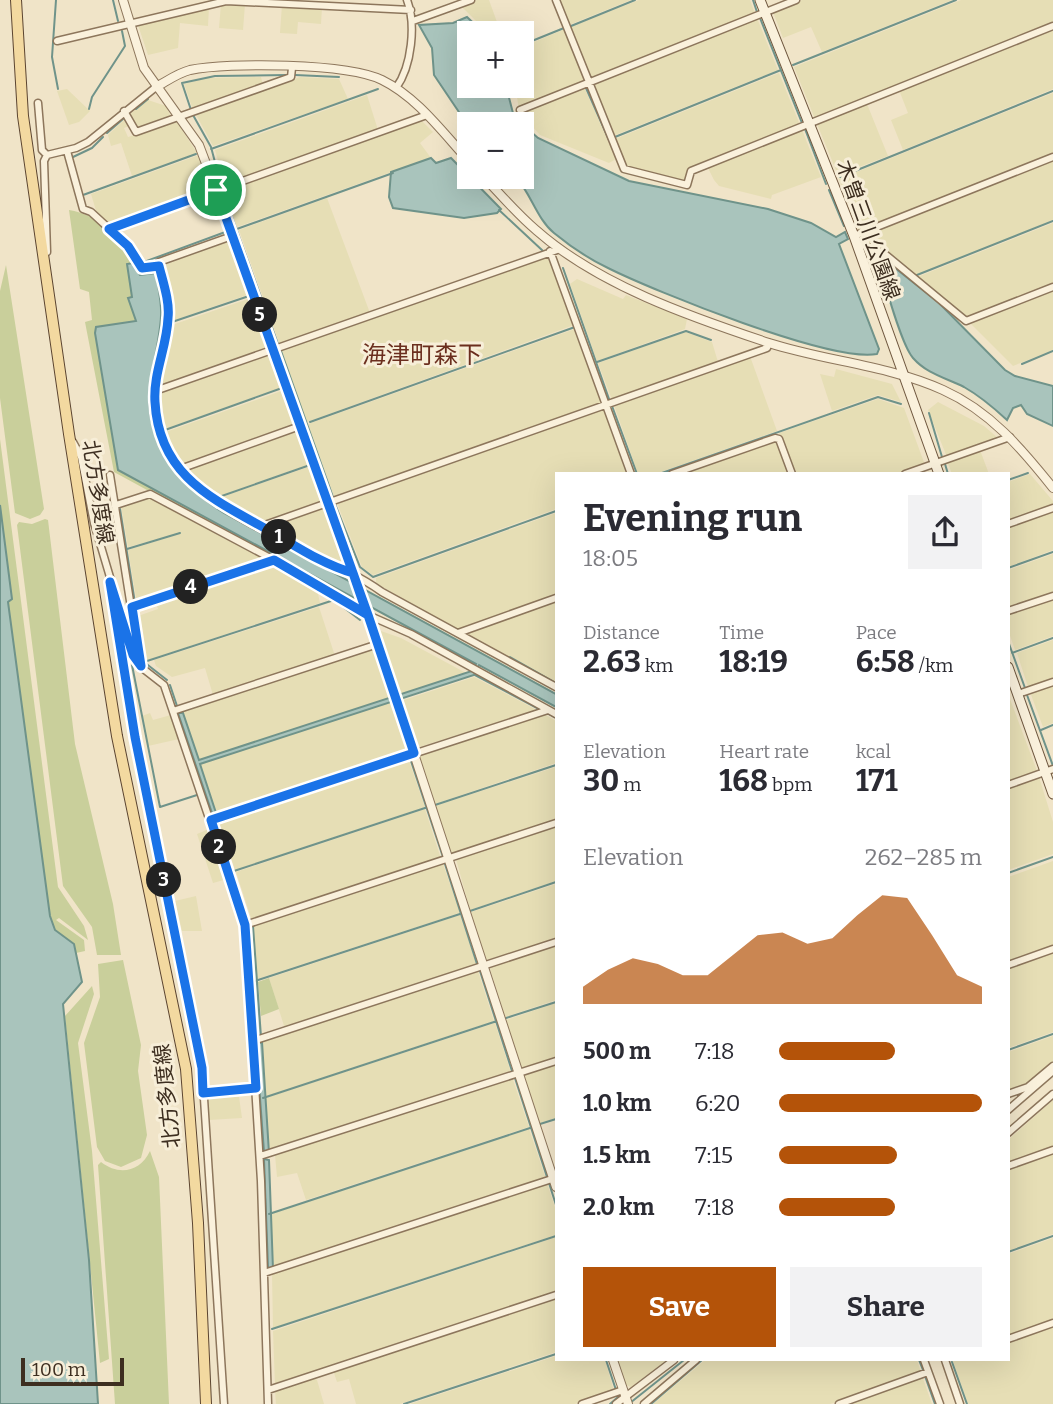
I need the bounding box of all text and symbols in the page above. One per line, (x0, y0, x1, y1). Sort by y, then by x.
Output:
map controls (457, 21, 534, 189)
button: + (457, 21, 534, 98)
button: − (457, 112, 534, 189)
street label: 木曽三川公園線 (831, 156, 905, 304)
pin (186, 160, 246, 220)
icon: arrive (197, 171, 235, 209)
pin: 5 (243, 298, 278, 332)
text: 5 (254, 303, 265, 326)
district label: 海津町森下 (362, 341, 482, 369)
street label: 北方多度線 (77, 438, 119, 546)
text: Evening run (583, 495, 802, 541)
button: share (908, 495, 982, 569)
pin: 1 (262, 520, 296, 554)
text: 1 (274, 525, 283, 548)
text: 18:05 (583, 544, 638, 572)
pin: 4 (174, 570, 208, 604)
text: 4 (185, 575, 196, 598)
text: Distance (583, 621, 660, 644)
text: Time (719, 621, 764, 644)
text: Pace (856, 621, 897, 644)
text: 2.63 (583, 644, 641, 680)
text: 18:19 (719, 644, 788, 680)
text: 6:58 (856, 644, 915, 680)
text: km (641, 654, 673, 677)
text: /km (915, 654, 953, 677)
text: Elevation (583, 740, 666, 763)
text: Heart rate (719, 740, 809, 763)
text: kcal (856, 740, 891, 763)
text: 30 (583, 763, 619, 799)
text: 168 (719, 763, 768, 799)
text: 171 (856, 763, 898, 799)
text: m (619, 773, 641, 796)
text: bpm (768, 773, 812, 796)
pin: 2 (202, 830, 236, 864)
text: 2 (213, 835, 224, 858)
text: Elevation (583, 843, 683, 871)
text: 262–285 m (865, 843, 982, 871)
pin: 3 (146, 862, 182, 898)
text: 3 (158, 868, 169, 891)
text: 500 m (583, 1037, 651, 1065)
text: 7:18 (695, 1037, 735, 1065)
street label: 北方多度線 (149, 1042, 185, 1150)
text: 1.0 km (583, 1089, 652, 1117)
text: 6:20 (695, 1089, 741, 1117)
text: 1.5 km (583, 1141, 650, 1169)
text: 7:15 (695, 1141, 733, 1169)
text: 2.0 km (583, 1193, 654, 1221)
text: 7:18 (695, 1193, 735, 1221)
button: Save (583, 1267, 776, 1347)
button: Share (790, 1267, 982, 1347)
scale bar (21, 1355, 124, 1387)
text: 100 m (32, 1358, 86, 1381)

